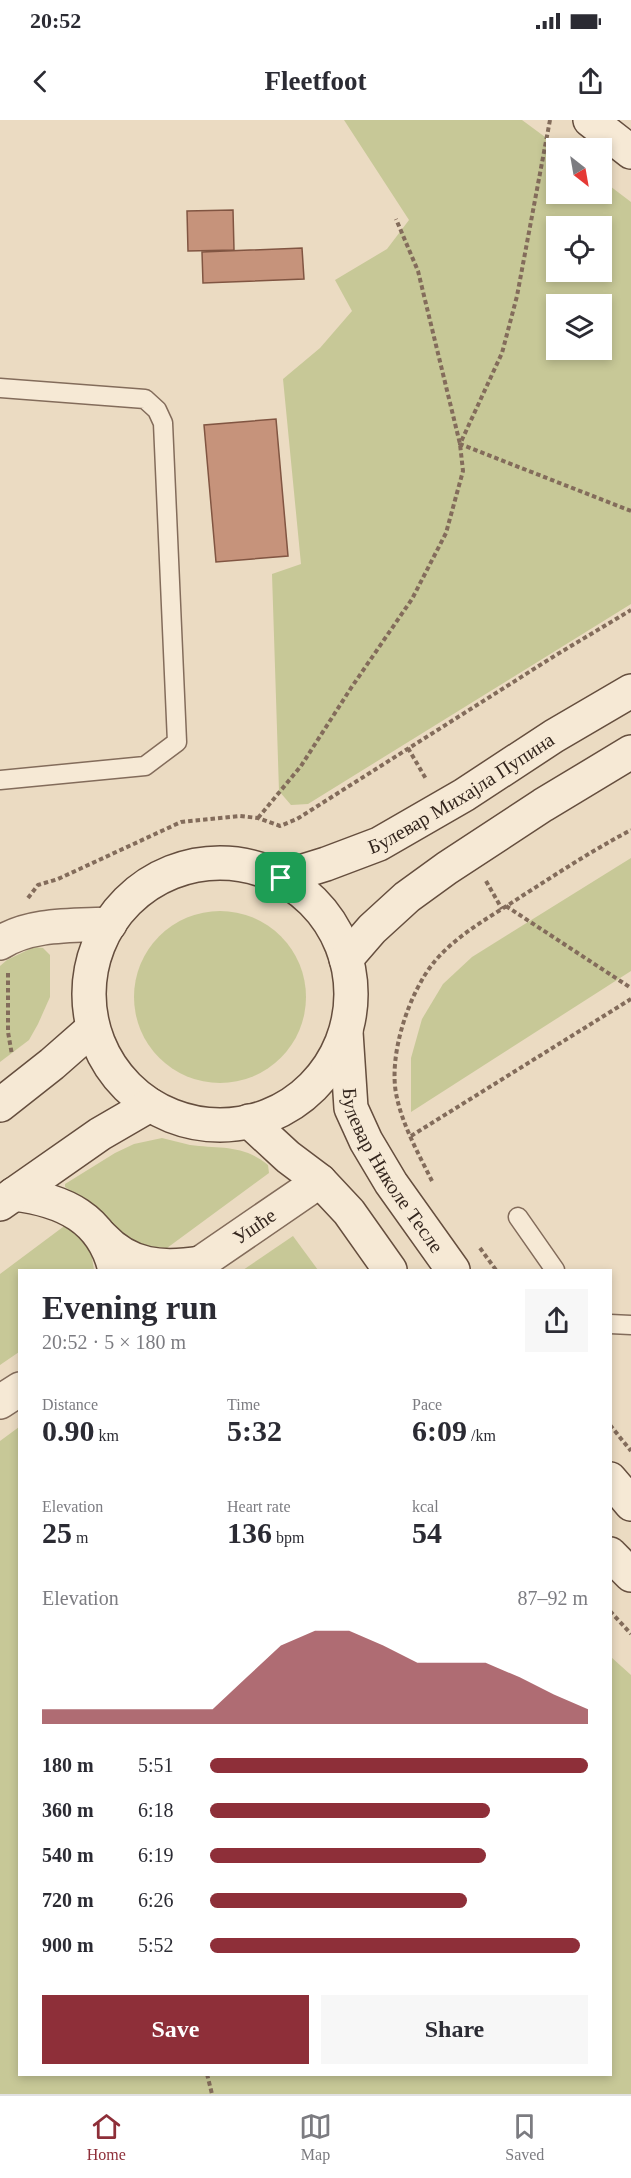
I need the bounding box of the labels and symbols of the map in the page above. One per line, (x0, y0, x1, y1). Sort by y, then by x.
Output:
north arrow (546, 138, 612, 204)
street label: Булевар Михајла Пупина (365, 728, 558, 858)
pin (255, 852, 306, 903)
street label: Булевар Николе Тесле (338, 1087, 448, 1257)
street label: Ушће (229, 1204, 280, 1248)

